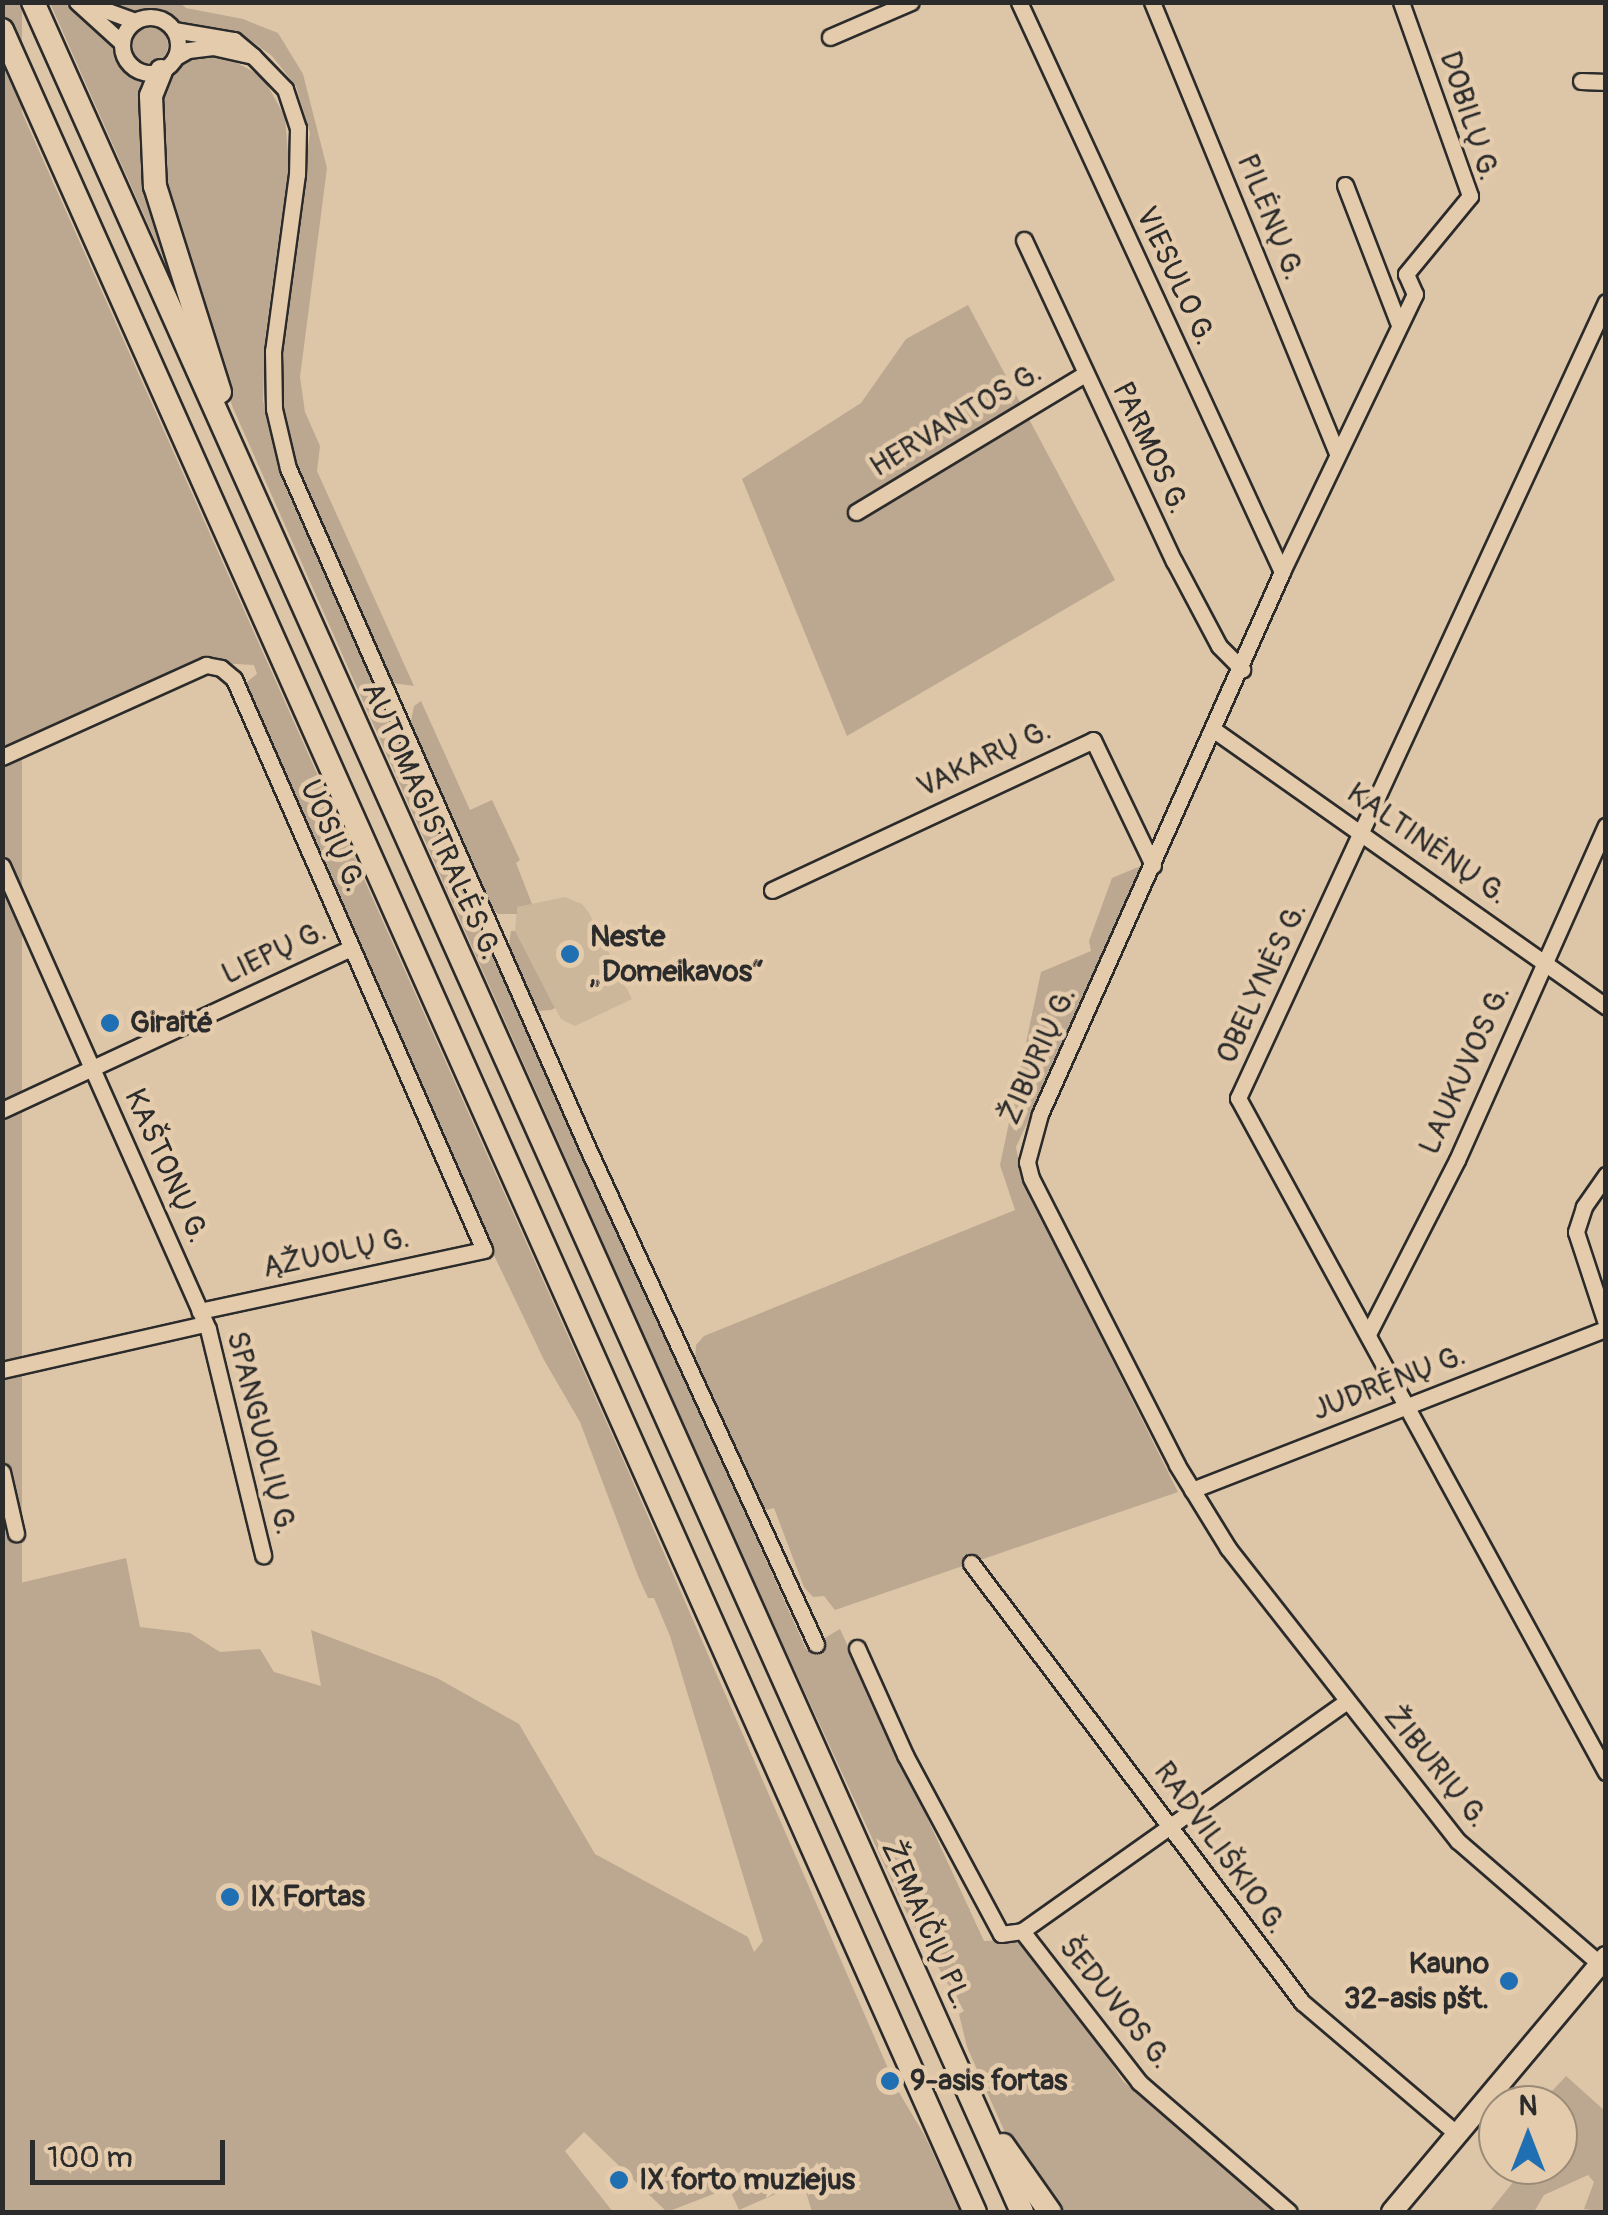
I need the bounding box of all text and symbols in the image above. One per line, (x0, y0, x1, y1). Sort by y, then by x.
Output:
street label: DOBILŲ G. (1431, 47, 1507, 185)
street label: PILĖNŲ G. (1229, 149, 1311, 285)
street label: VIESULO G. (1127, 201, 1223, 351)
street label: HERVANTOS G. (864, 355, 1048, 485)
street label: PARMOS G. (1104, 376, 1196, 520)
street label: AUTOMAGISTRALĖS G. (354, 677, 508, 965)
street label: VAKARŲ G. (911, 712, 1057, 806)
street label: UOSIŲ G. (291, 775, 373, 897)
street label: KALTINĖNŲ G. (1340, 775, 1514, 913)
street label: OBELYNĖS G. (1209, 897, 1315, 1069)
street label: LIEPŲ G. (216, 913, 332, 993)
place label: Neste „Domeikavos“ (590, 919, 764, 990)
marker: Neste „Domeikavos“ (559, 943, 581, 965)
street label: LAUKUVOS G. (1412, 980, 1518, 1160)
street label: ŽIBURIŲ G. (992, 982, 1084, 1130)
place label: Giraitė (130, 1005, 213, 1041)
marker: Giraitė (99, 1012, 121, 1034)
street label: KAŠTONŲ G. (116, 1083, 216, 1249)
street label: ĄŽUOLŲ G. (259, 1220, 413, 1286)
street label: SPANGUOLIŲ G. (218, 1328, 304, 1538)
street label: JUDRĖNŲ G. (1307, 1337, 1471, 1429)
street label: ŽIBURIŲ G. (1376, 1699, 1496, 1835)
street label: RADVILIŠKIO G. (1146, 1755, 1294, 1941)
street label: ŽEMAIČIŲ PL. (873, 1835, 979, 2015)
place label: IX Fortas (250, 1879, 365, 1915)
marker: IX Fortas (219, 1886, 241, 1908)
street label: ŠEDUVOS G. (1051, 1930, 1179, 2076)
place label: Kauno 32-asis pšt. (1344, 1946, 1489, 2016)
marker: Kauno 32-asis pšt. (1498, 1970, 1520, 1992)
place label: 9-asis fortas (910, 2063, 1067, 2099)
marker: 9-asis fortas (879, 2070, 901, 2092)
north arrow (1478, 2085, 1578, 2185)
text: N (1519, 2089, 1537, 2124)
scale bar (35, 2120, 230, 2182)
text: 100 m (47, 2139, 133, 2176)
place label: IX forto muziejus (639, 2162, 855, 2198)
marker: IX forto muziejus (608, 2169, 630, 2191)

